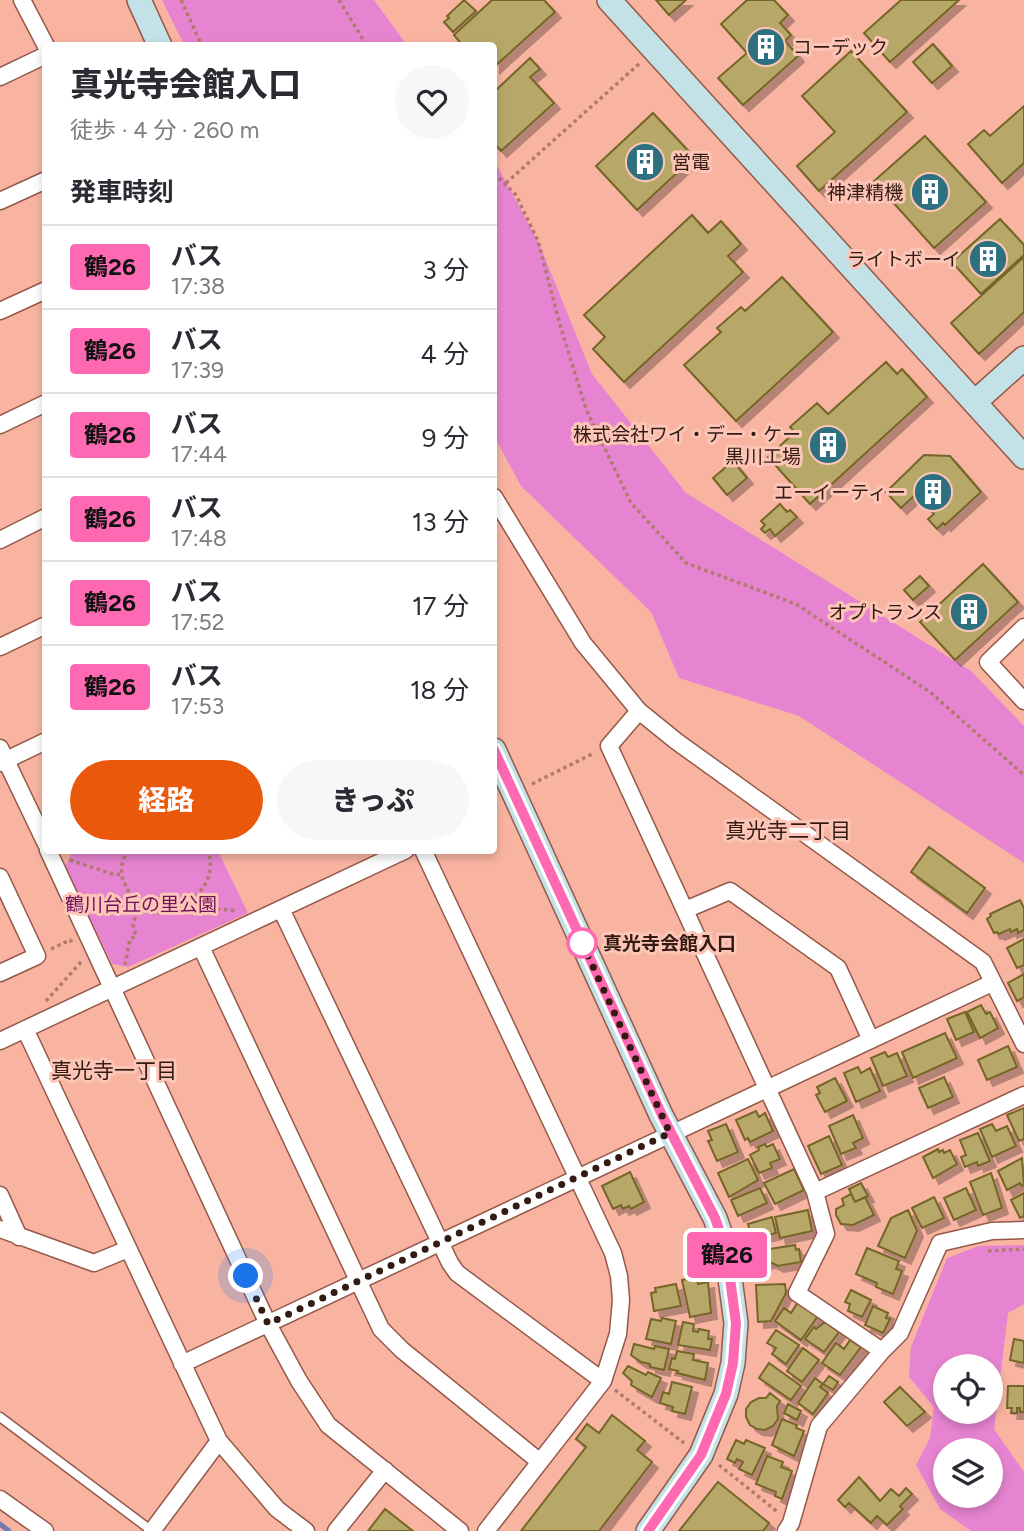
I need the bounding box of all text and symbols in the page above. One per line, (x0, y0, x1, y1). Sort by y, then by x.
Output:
building icon: コーデック (745, 26, 787, 68)
place label: コーデック (793, 36, 888, 59)
text: 真光寺会館入口 (70, 65, 301, 104)
button: heart (395, 65, 469, 139)
text: 徒歩 · 4 分 · 260 m (70, 116, 259, 144)
building icon: 営電 (624, 141, 666, 183)
place label: 営電 (672, 151, 710, 174)
building icon: 神津精機 (909, 171, 951, 213)
text: 発車時刻 (70, 176, 174, 208)
place label: 神津精機 (827, 181, 903, 204)
building icon: ライトボーイ (967, 238, 1009, 280)
text: バス (171, 240, 223, 272)
place label: ライトボーイ (847, 248, 961, 271)
text: 鶴26 (84, 252, 136, 281)
text: 3 分 (422, 254, 469, 286)
text: 17:38 (171, 272, 225, 300)
text: バス (171, 324, 223, 356)
text: 鶴26 (84, 336, 136, 365)
text: 4 分 (420, 338, 469, 370)
text: 17:39 (171, 356, 224, 384)
text: バス (171, 408, 223, 440)
text: 鶴26 (84, 420, 136, 449)
text: 9 分 (422, 422, 469, 454)
place label: 株式会社ワイ・デー・ケー 黒川工場 (573, 423, 801, 468)
building icon: 株式会社ワイ・デー・ケー 黒川工場 (807, 424, 849, 466)
text: 17:44 (171, 440, 227, 468)
building icon: エーイーティー (912, 471, 954, 513)
place label: エーイーティー (774, 481, 906, 504)
text: バス (171, 492, 223, 524)
text: 鶴26 (84, 504, 136, 533)
text: 13 分 (412, 506, 469, 538)
text: 17:48 (171, 524, 227, 552)
text: バス (171, 576, 223, 608)
text: 鶴26 (84, 588, 136, 617)
text: 17 分 (412, 590, 469, 622)
building icon: オプトランス (948, 591, 990, 633)
place label: オプトランス (828, 601, 942, 624)
text: 17:52 (171, 608, 225, 636)
text: バス (171, 660, 223, 692)
text: 鶴26 (84, 672, 136, 701)
text: 18 分 (410, 674, 469, 706)
text: 17:53 (171, 692, 224, 720)
button: 経路 (70, 760, 263, 840)
button: きっぷ (277, 760, 469, 840)
district label: 真光寺二丁目 (725, 818, 851, 843)
park label: 鶴川台丘の里公園 (65, 893, 217, 916)
marker: 真光寺会館入口 (567, 928, 597, 958)
place label: 真光寺会館入口 (603, 932, 736, 955)
district label: 真光寺一丁目 (51, 1058, 177, 1083)
line badge: 鶴26 (687, 1232, 767, 1278)
text: 鶴26 (701, 1240, 753, 1269)
your location (228, 1258, 263, 1293)
map controls (933, 1354, 1003, 1508)
button: locate (933, 1354, 1003, 1424)
button: layers (933, 1438, 1003, 1508)

